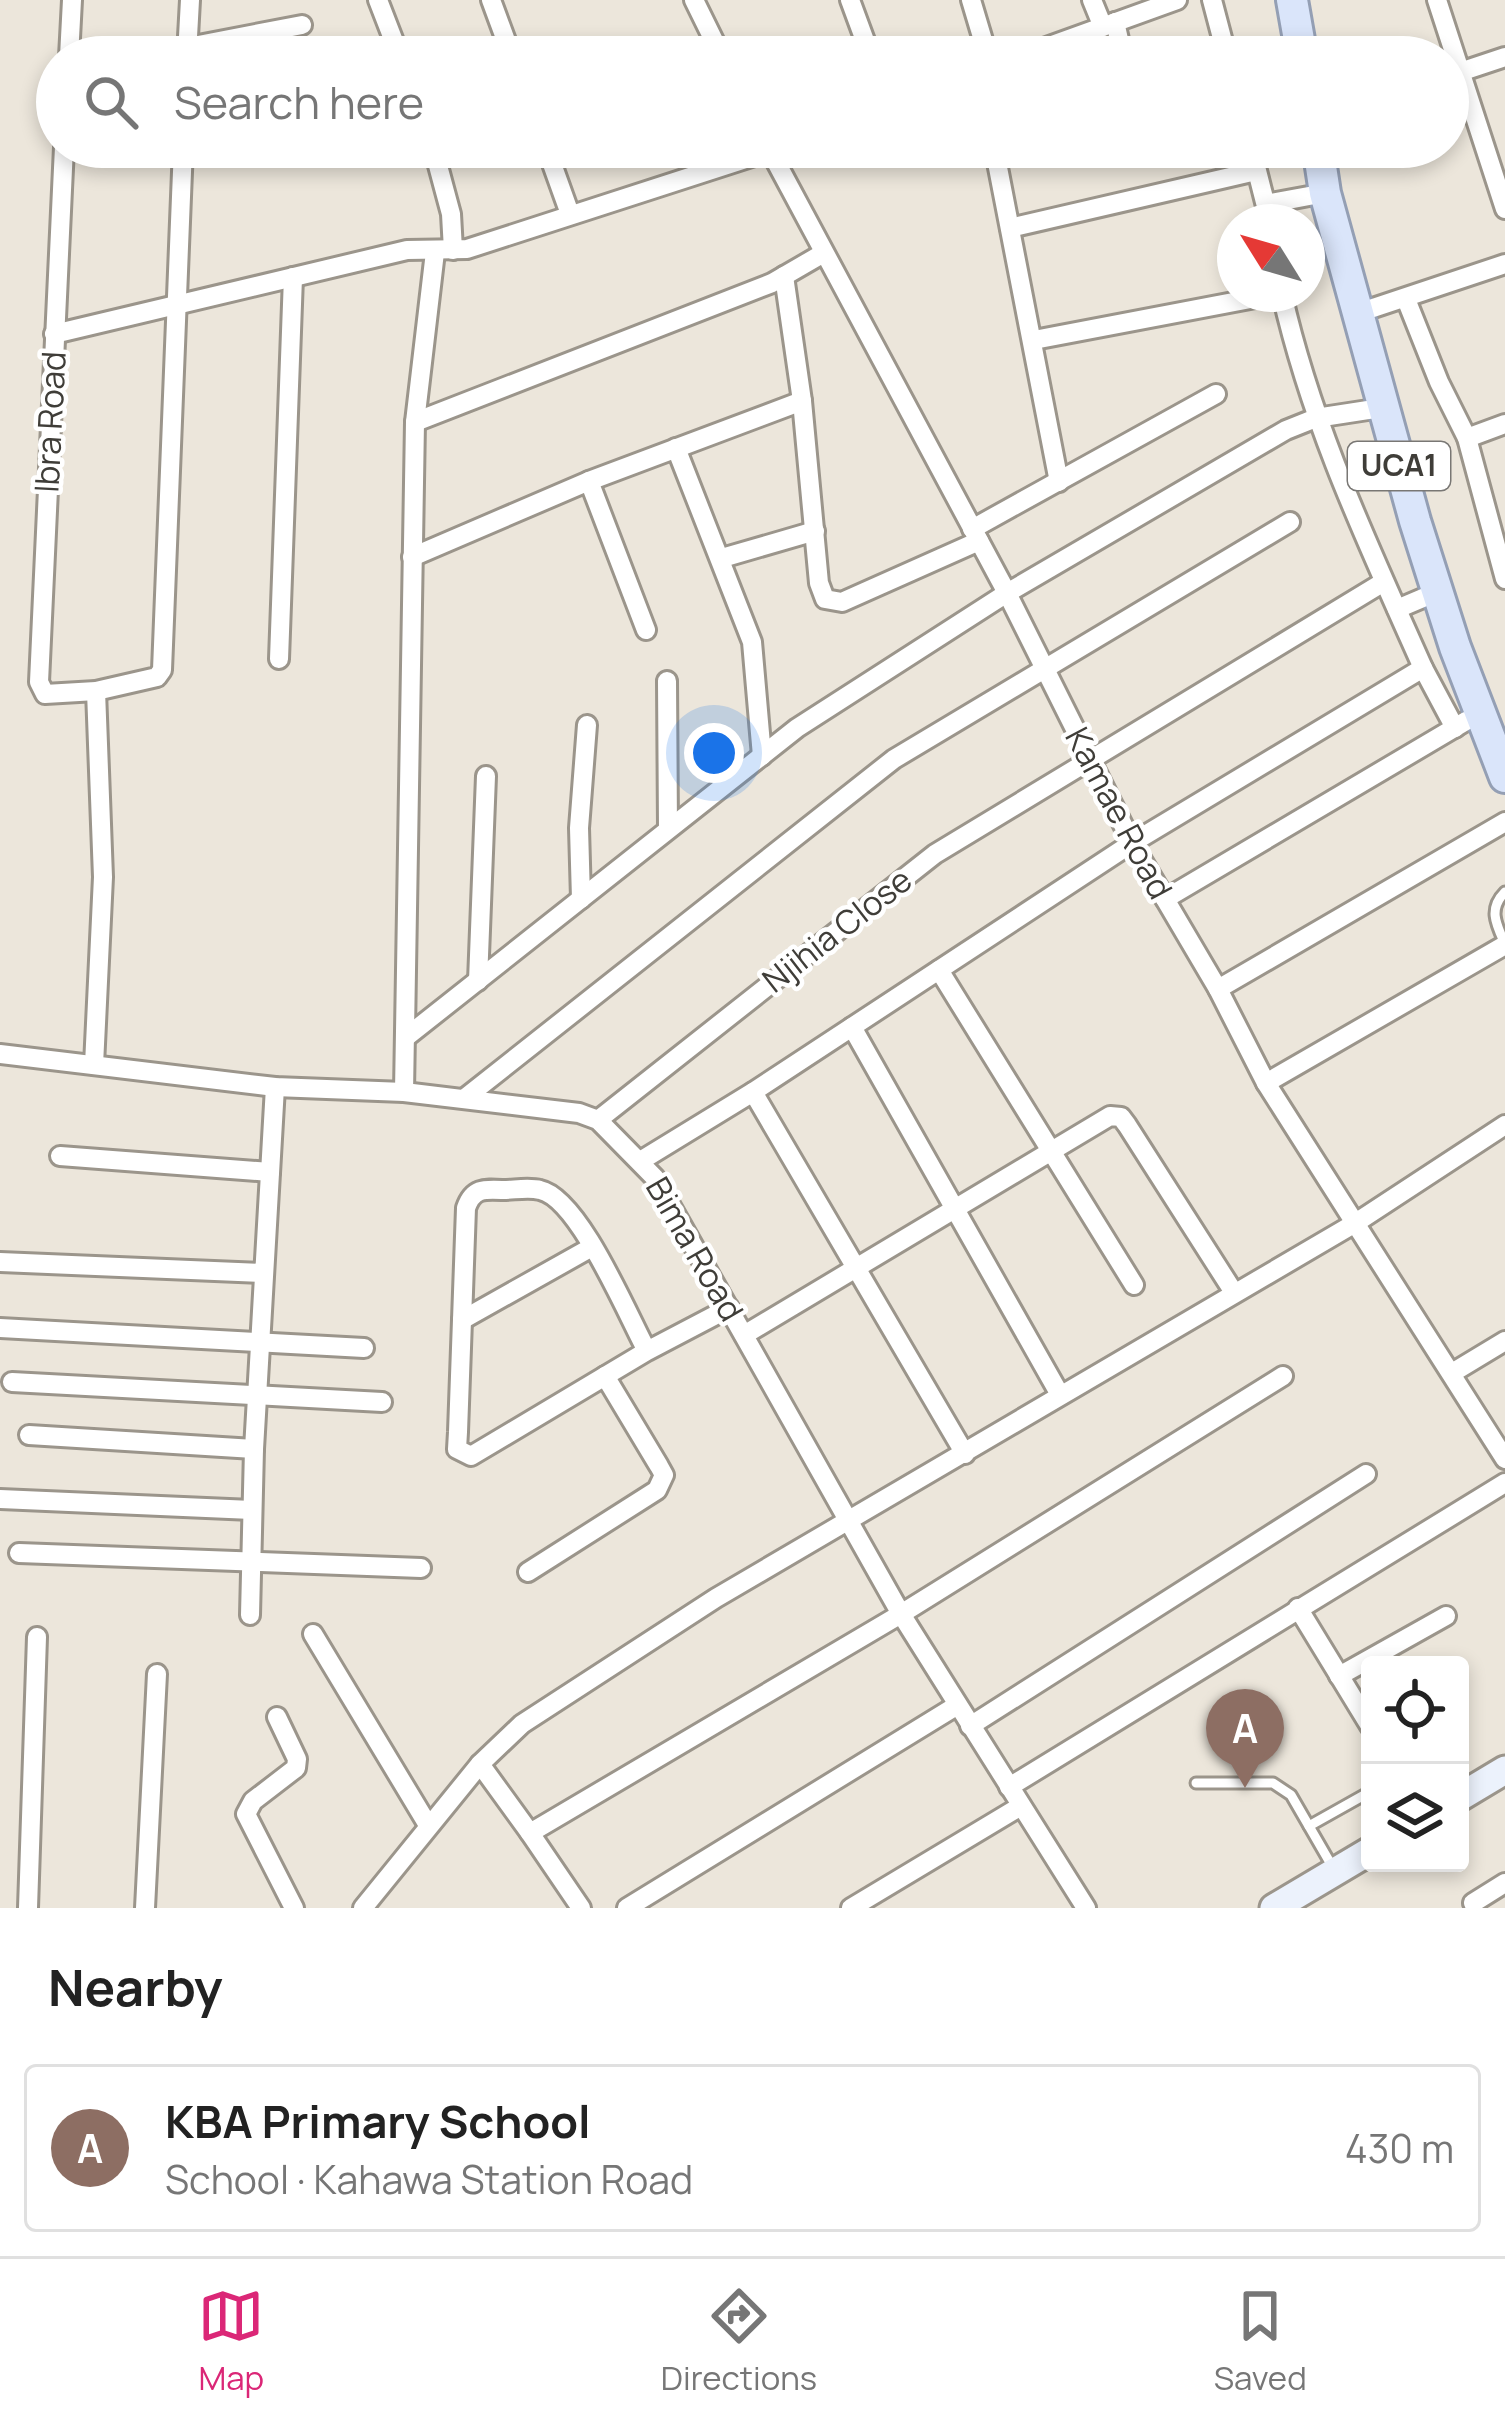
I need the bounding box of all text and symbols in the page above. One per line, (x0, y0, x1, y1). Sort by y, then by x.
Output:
search box (36, 36, 1469, 168)
icon: search (78, 69, 144, 135)
text: Search here (174, 71, 424, 133)
north arrow (1217, 204, 1325, 312)
street label: Ibra Road (23, 350, 76, 494)
road number: UCA1 (1348, 442, 1450, 490)
street label: Kamae Road (1055, 719, 1184, 906)
your location (684, 723, 744, 783)
street label: Njihia Close (753, 857, 921, 1002)
street label: Bima Road (636, 1169, 755, 1329)
map controls (1361, 1656, 1469, 1872)
button: locate (1361, 1656, 1469, 1764)
pin: A (1206, 1689, 1284, 1788)
button: layers (1361, 1764, 1469, 1872)
text: Nearby (48, 1952, 223, 2021)
text: KBA Primary School (165, 2090, 591, 2152)
text: A (77, 2121, 103, 2175)
text: 430 m (1345, 2121, 1454, 2175)
text: School · Kahawa Station Road (165, 2152, 693, 2206)
tab: Map (198, 2283, 264, 2400)
tab: Directions (661, 2283, 817, 2400)
tab: Saved (1214, 2283, 1307, 2400)

